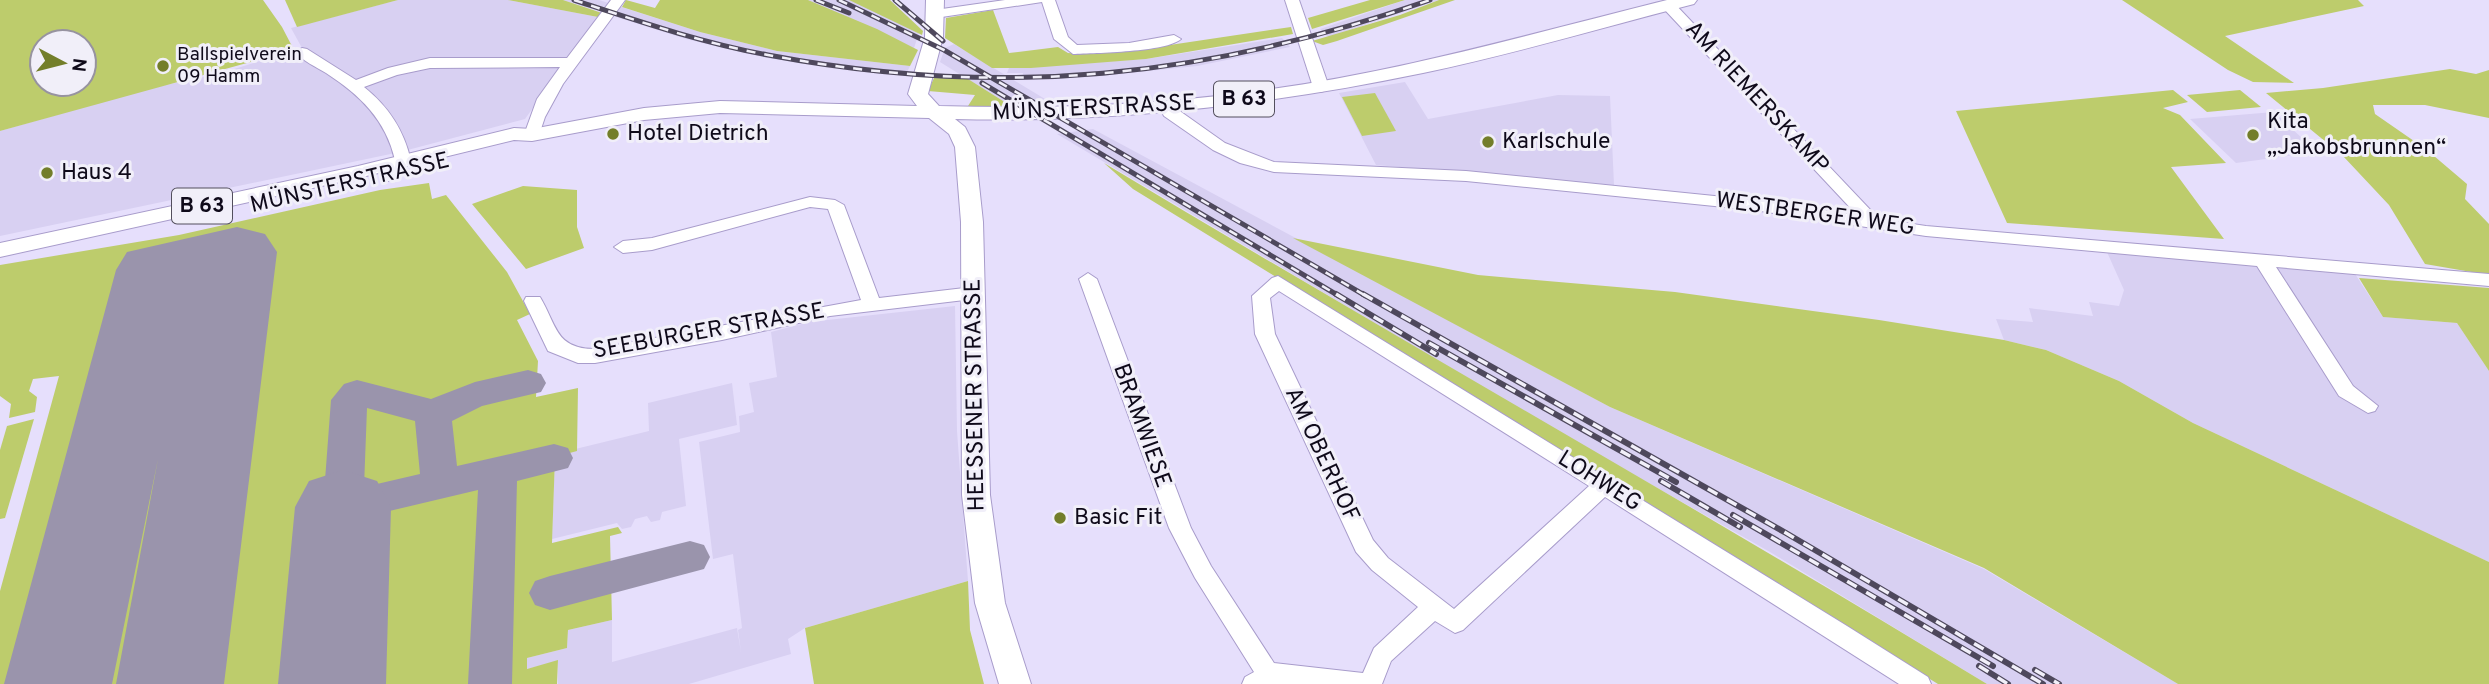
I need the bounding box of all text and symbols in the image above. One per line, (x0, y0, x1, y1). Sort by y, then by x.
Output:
street label: AM RIEMERSKAMP (1678, 16, 1834, 180)
north arrow (28, 28, 98, 98)
place label: Ballspielverein 09 Hamm (177, 43, 302, 89)
text: N (65, 57, 91, 73)
marker: Ballspielverein 09 Hamm (155, 58, 171, 74)
road number: B 63 (1214, 82, 1274, 116)
street label: MÜNSTERSTRASSE (992, 88, 1196, 129)
place label: Kita „Jakobsbrunnen“ (2267, 108, 2446, 163)
place label: Hotel Dietrich (627, 120, 769, 149)
marker: Hotel Dietrich (605, 126, 621, 142)
marker: Kita „Jakobsbrunnen“ (2245, 127, 2261, 143)
place label: Karlschule (1502, 128, 1610, 157)
marker: Karlschule (1480, 134, 1496, 150)
street label: MÜNSTERSTRASSE (247, 146, 452, 221)
place label: Haus 4 (61, 159, 132, 188)
marker: Haus 4 (39, 165, 55, 181)
street label: WESTBERGER WEG (1714, 187, 1916, 243)
road number: B 63 (172, 188, 232, 224)
street label: HEESSENER STRASSE (959, 278, 993, 512)
street label: SEEBURGER STRASSE (591, 297, 827, 367)
street label: BRAMWIESE (1105, 360, 1177, 492)
street label: AM OBERHOF (1277, 383, 1365, 527)
street label: LOHWEG (1552, 445, 1646, 519)
place label: Basic Fit (1074, 504, 1162, 533)
marker: Basic Fit (1052, 510, 1068, 526)

